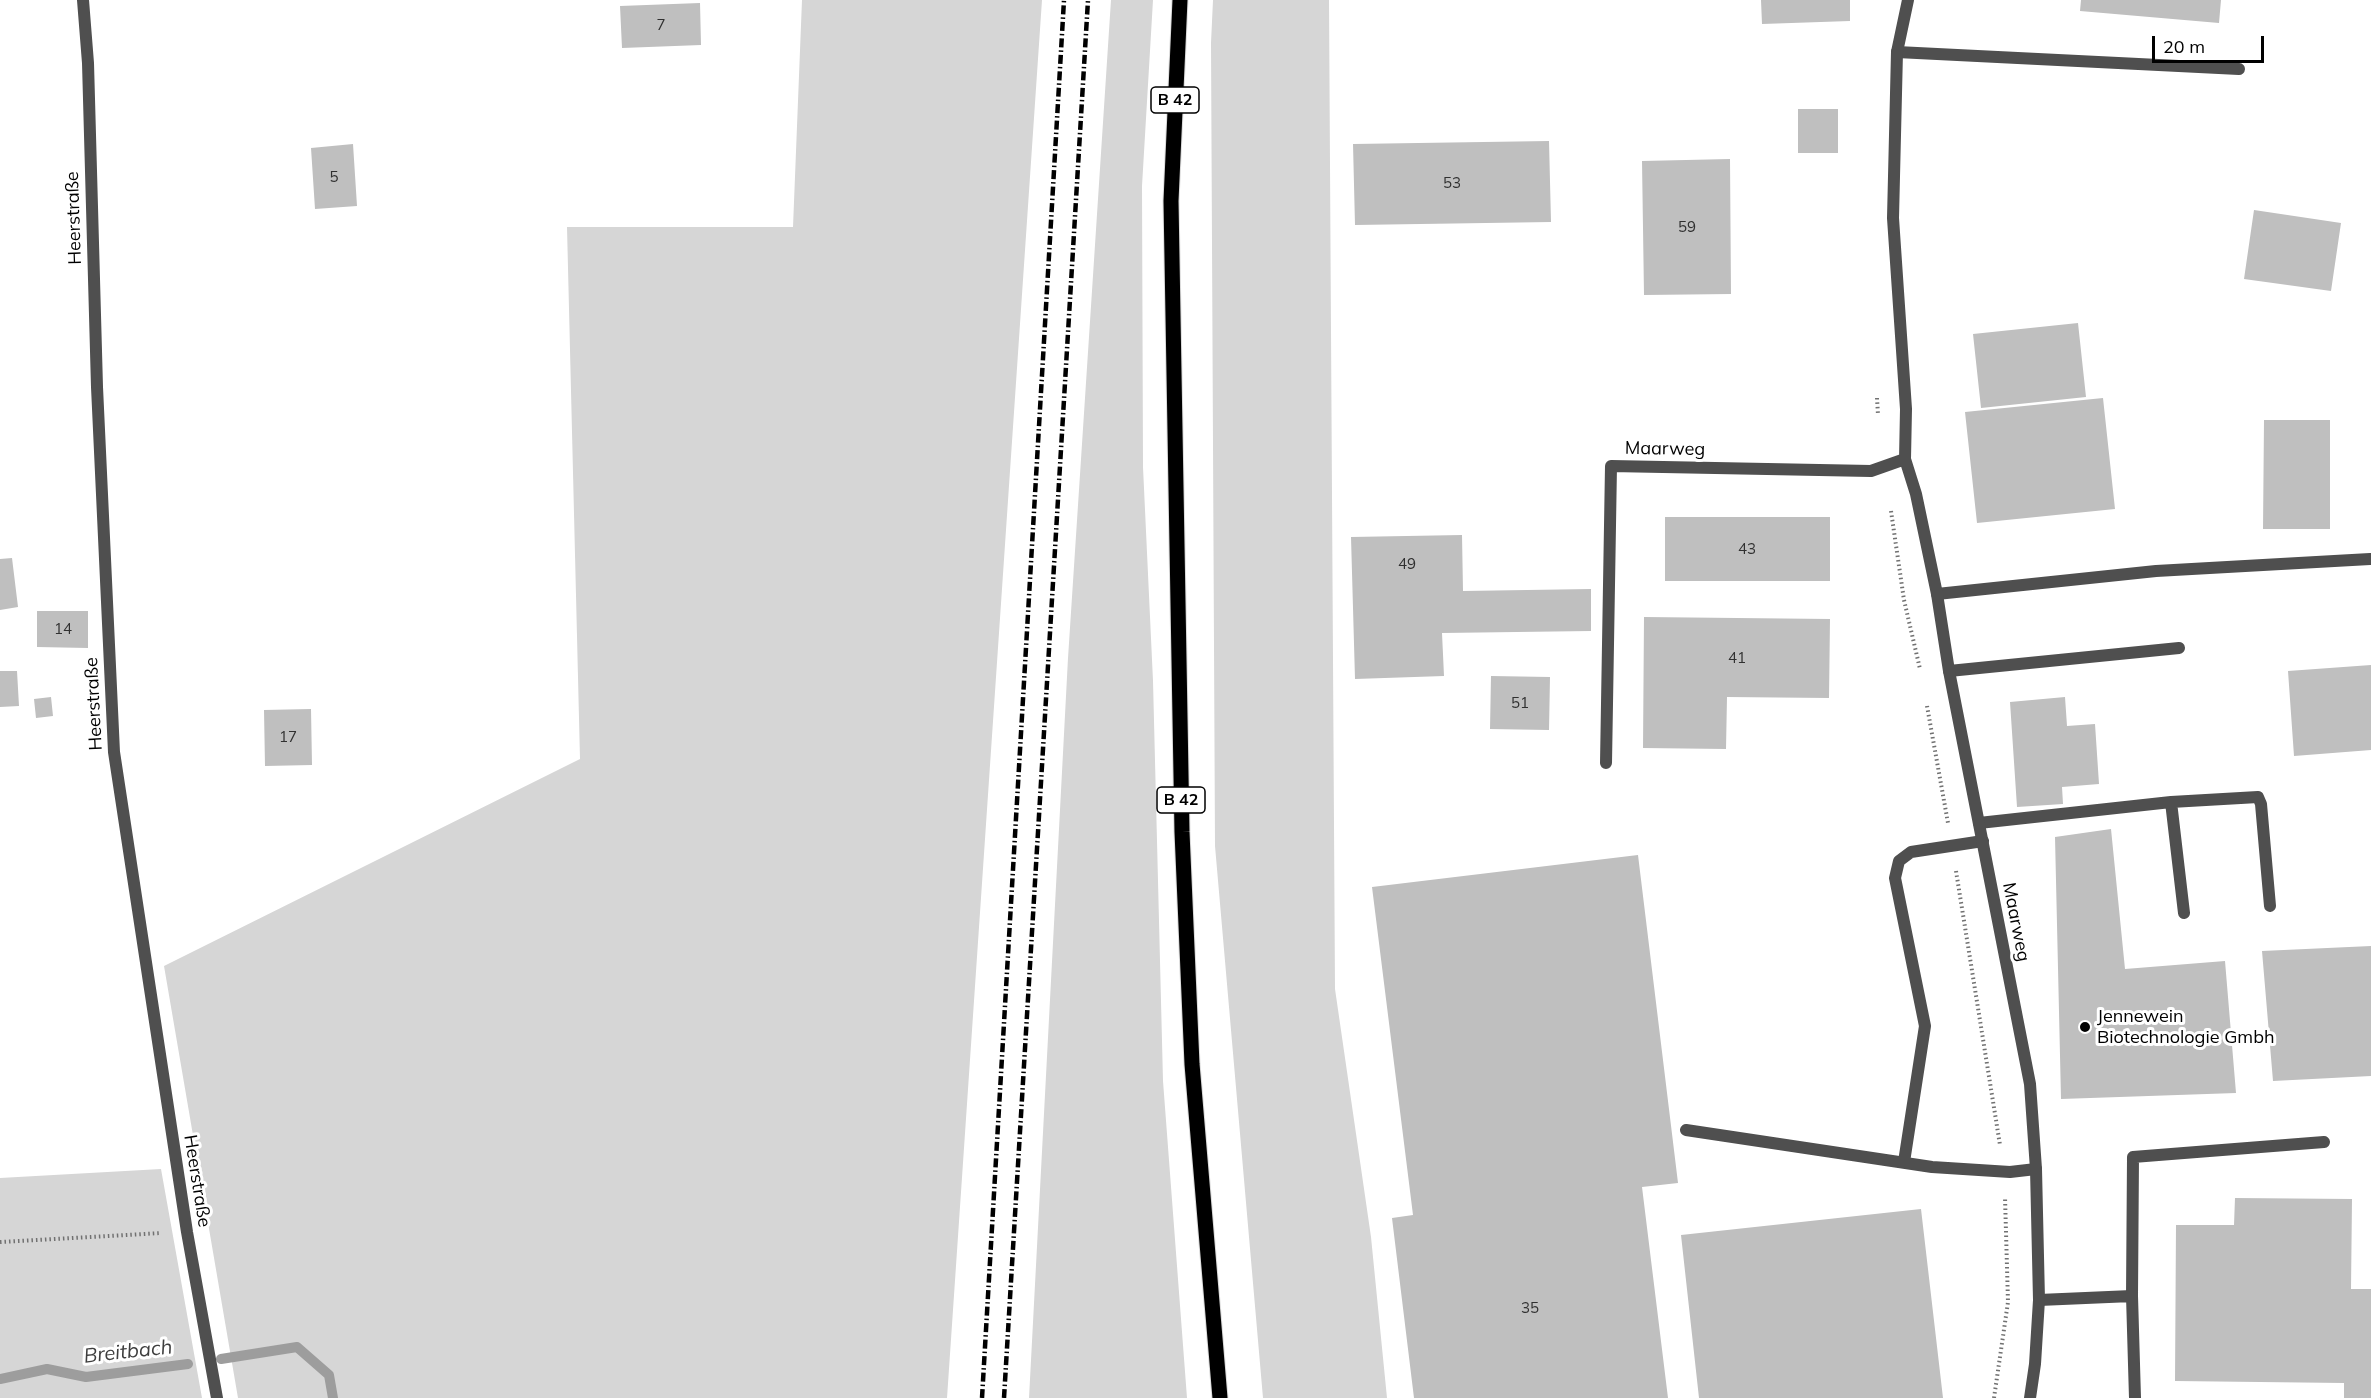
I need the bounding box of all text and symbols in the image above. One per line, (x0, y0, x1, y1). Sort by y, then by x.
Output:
house number: 7 (657, 16, 665, 34)
scale bar (2155, 24, 2268, 62)
text: 20 m (2163, 35, 2205, 58)
road number: B 42 (1151, 87, 1199, 113)
house number: 5 (330, 168, 338, 186)
street label: Heerstraße (62, 171, 86, 265)
house number: 53 (1443, 174, 1461, 192)
house number: 59 (1678, 218, 1696, 236)
street label: Maarweg (1625, 438, 1705, 460)
house number: 43 (1738, 540, 1756, 558)
house number: 49 (1398, 555, 1416, 573)
house number: 14 (54, 620, 72, 638)
house number: 41 (1728, 649, 1746, 667)
street label: Heerstraße (81, 657, 107, 751)
house number: 51 (1511, 694, 1529, 712)
house number: 17 (279, 728, 297, 746)
road number: B 42 (1157, 787, 1205, 813)
street label: Maarweg (1998, 881, 2034, 963)
place label: Jennewein Biotechnologie Gmbh (2097, 1006, 2274, 1048)
marker: Jennewein Biotechnologie Gmbh (2078, 1020, 2092, 1034)
street label: Heerstraße (179, 1133, 215, 1229)
house number: 35 (1521, 1299, 1539, 1317)
water label: Breitbach (82, 1335, 174, 1369)

